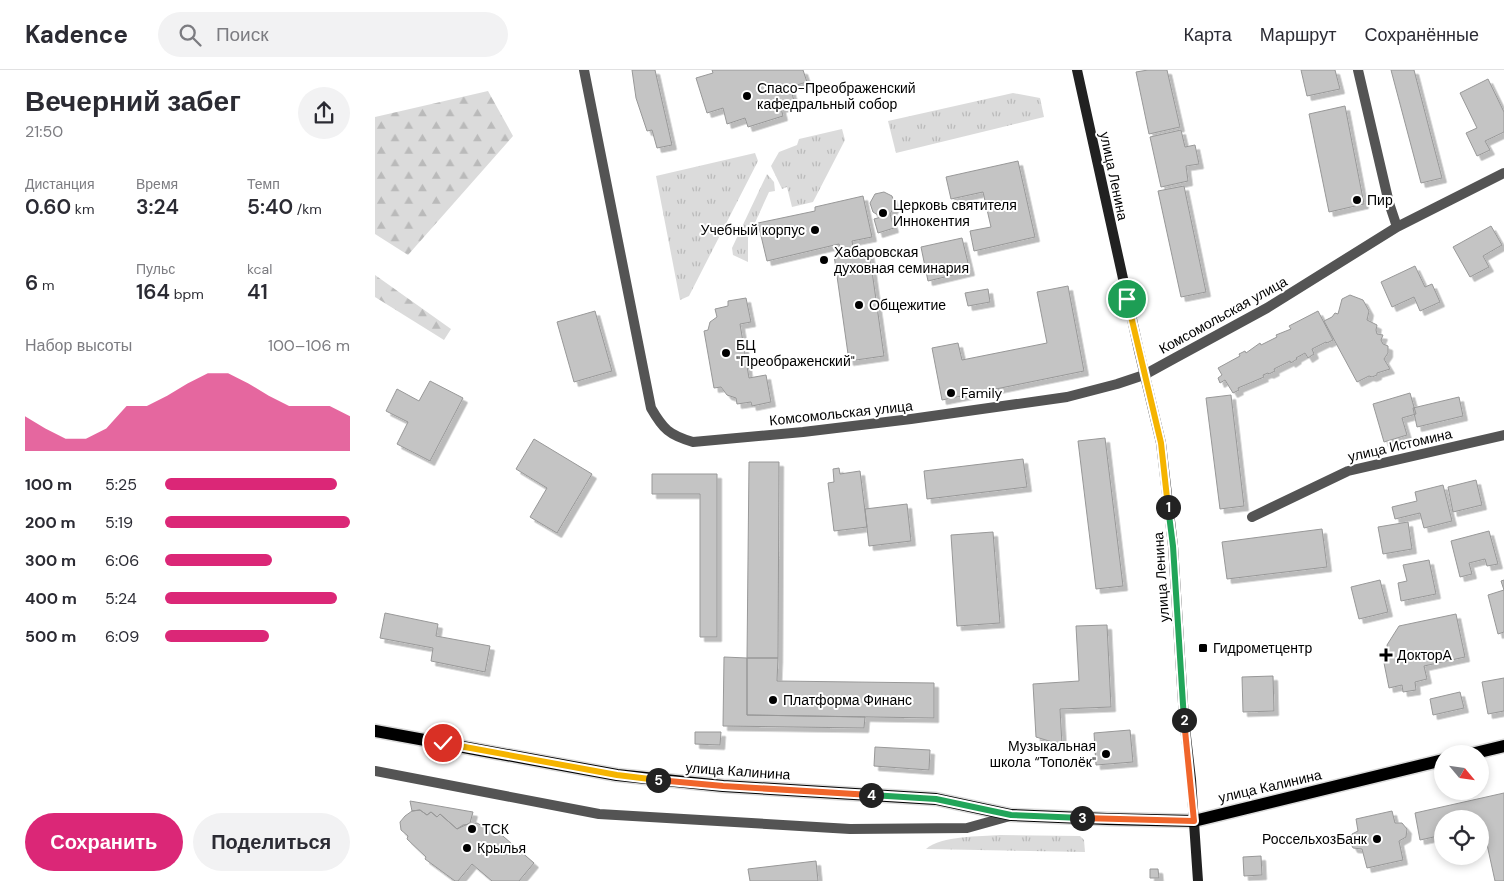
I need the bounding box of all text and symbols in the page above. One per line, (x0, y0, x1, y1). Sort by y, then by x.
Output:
search box (158, 12, 508, 57)
text: Kadence (25, 19, 128, 50)
icon: search (176, 21, 204, 49)
text: Поиск (216, 22, 269, 47)
text: Карта (1184, 23, 1232, 47)
text: Маршрут (1260, 23, 1336, 47)
text: Сохранённые (1364, 23, 1479, 47)
place label: Спасо-Преображенский кафедральный собор (757, 79, 916, 113)
text: Вечерний забег (25, 83, 241, 120)
button: share (298, 87, 350, 139)
marker: Спасо-Преображенский кафедральный собор (741, 90, 753, 102)
text: 21:50 (25, 121, 63, 142)
street label: улица Ленина (1096, 130, 1132, 222)
text: Дистанция (25, 175, 95, 193)
text: Время (136, 175, 178, 193)
text: Темп (247, 175, 280, 193)
place label: Пир (1367, 191, 1393, 209)
text: 0.60 (25, 193, 71, 221)
text: 3:24 (136, 193, 179, 221)
text: 5:40 (247, 193, 293, 221)
marker: Пир (1351, 194, 1363, 206)
place label: Церковь святителя Иннокентия (893, 196, 1017, 230)
text: km (71, 200, 94, 218)
text: /km (293, 200, 322, 218)
marker: Церковь святителя Иннокентия (877, 207, 889, 219)
place label: Учебный корпус (701, 221, 805, 239)
marker: Учебный корпус (809, 224, 821, 236)
place label: Хабаровская духовная семинария (834, 243, 969, 277)
marker: Хабаровская духовная семинария (818, 254, 830, 266)
text: Пульс (136, 260, 175, 278)
text: kcal (247, 260, 272, 278)
text: 6 (25, 269, 38, 297)
street label: Комсомольская улица (1156, 272, 1291, 358)
text: m (38, 276, 55, 294)
text: 164 (136, 278, 170, 306)
text: 41 (247, 278, 268, 306)
pin (1106, 278, 1148, 320)
text: bpm (170, 285, 204, 303)
icon: arrive (1113, 285, 1141, 313)
place label: Общежитие (869, 296, 946, 314)
marker: Общежитие (853, 299, 865, 311)
text: Набор высоты (25, 335, 132, 356)
text: 100–106 m (268, 335, 350, 356)
place label: БЦ "Преображенский" (736, 336, 855, 370)
marker: БЦ "Преображенский" (720, 347, 732, 359)
place label: Family (961, 384, 1003, 402)
marker: Family (945, 387, 957, 399)
street label: Комсомольская улица (768, 396, 914, 429)
street label: улица Истомина (1346, 424, 1454, 466)
text: 100 m (25, 474, 72, 495)
text: 5:25 (105, 474, 137, 495)
pin: 1 (1155, 494, 1181, 520)
text: 1 (1166, 498, 1171, 516)
text: 200 m (25, 512, 76, 533)
text: 5:19 (105, 512, 133, 533)
street label: улица Ленина (1149, 531, 1173, 623)
text: 300 m (25, 550, 76, 571)
text: 6:06 (105, 550, 139, 571)
text: 400 m (25, 588, 77, 609)
text: 5:24 (105, 588, 137, 609)
text: 500 m (25, 626, 76, 647)
text: 6:09 (105, 626, 139, 647)
place label: Гидрометцентр (1213, 639, 1313, 657)
marker: Гидрометцентр (1197, 642, 1209, 654)
place label: ДокторА (1397, 646, 1453, 664)
marker: ДокторА (1379, 648, 1393, 662)
place label: Платформа Финанс (783, 691, 912, 709)
marker: Платформа Финанс (767, 694, 779, 706)
pin: 2 (1171, 708, 1197, 732)
text: 2 (1180, 711, 1189, 729)
pin (422, 722, 464, 764)
icon: check (429, 729, 457, 757)
place label: Музыкальная школа “Тополёк" (990, 737, 1096, 771)
north arrow (1434, 745, 1489, 800)
map controls (1434, 745, 1489, 865)
marker: Музыкальная школа “Тополёк" (1100, 748, 1112, 760)
street label: улица Калинина (685, 758, 791, 784)
street label: улица Калинина (1217, 765, 1323, 807)
pin: 5 (645, 768, 671, 792)
text: 5 (654, 771, 663, 789)
pin: 4 (859, 782, 883, 808)
text: 4 (867, 786, 876, 804)
pin: 3 (1069, 806, 1095, 830)
text: 3 (1078, 809, 1087, 827)
button: locate (1434, 810, 1489, 865)
button: Сохранить (25, 813, 183, 871)
button: Поделиться (193, 813, 350, 871)
place label: ТСК (482, 820, 510, 838)
marker: ТСК (466, 823, 478, 835)
place label: РоссельхозБанк (1262, 830, 1368, 848)
marker: РоссельхозБанк (1371, 833, 1383, 845)
place label: Крылья (477, 839, 526, 857)
marker: Крылья (461, 842, 473, 854)

